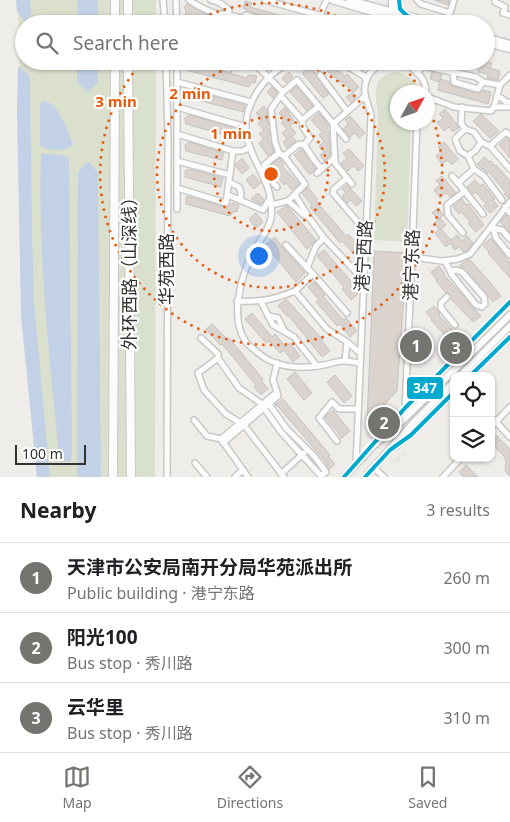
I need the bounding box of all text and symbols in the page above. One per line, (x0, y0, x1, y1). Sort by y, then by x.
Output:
search box (15, 15, 495, 70)
icon: search (33, 29, 61, 57)
text: Search here (73, 30, 179, 56)
text: 2 min (169, 83, 211, 103)
north arrow (390, 85, 435, 130)
text: 3 min (95, 91, 137, 111)
text: 1 min (210, 123, 252, 143)
centre of rings (262, 165, 280, 183)
street label: 外环西路（山深线） (117, 188, 141, 350)
street label: 港宁西路 (349, 219, 377, 293)
street label: 港宁东路 (398, 229, 424, 301)
street label: 华苑西路 (154, 233, 178, 305)
your location (246, 243, 272, 269)
pin: 1 (400, 327, 432, 365)
pin: 3 (440, 329, 472, 367)
map controls (450, 372, 495, 462)
button: locate (450, 372, 495, 417)
line badge: 347 (406, 376, 444, 400)
text: 347 (413, 378, 437, 397)
pin: 2 (368, 404, 400, 442)
button: layers (450, 417, 495, 462)
scale bar (15, 442, 86, 465)
text: 100 m (22, 444, 63, 463)
text: Nearby (20, 496, 96, 524)
text: 3 results (426, 499, 490, 521)
text: 天津市公安局南开分局华苑派出所 (67, 554, 352, 580)
text: 1 (31, 567, 41, 589)
text: 260 m (443, 567, 490, 589)
text: Public building · 港宁东路 (67, 582, 255, 604)
text: 阳光100 (67, 624, 138, 650)
text: 2 (31, 637, 41, 659)
text: 300 m (443, 637, 490, 659)
text: Bus stop · 秀川路 (67, 652, 193, 674)
text: 云华里 (67, 694, 124, 720)
text: 3 (31, 707, 41, 729)
text: 310 m (443, 707, 490, 729)
text: Bus stop · 秀川路 (67, 722, 193, 744)
tab: Map (63, 763, 92, 812)
tab: Directions (217, 763, 283, 812)
tab: Saved (408, 763, 447, 812)

